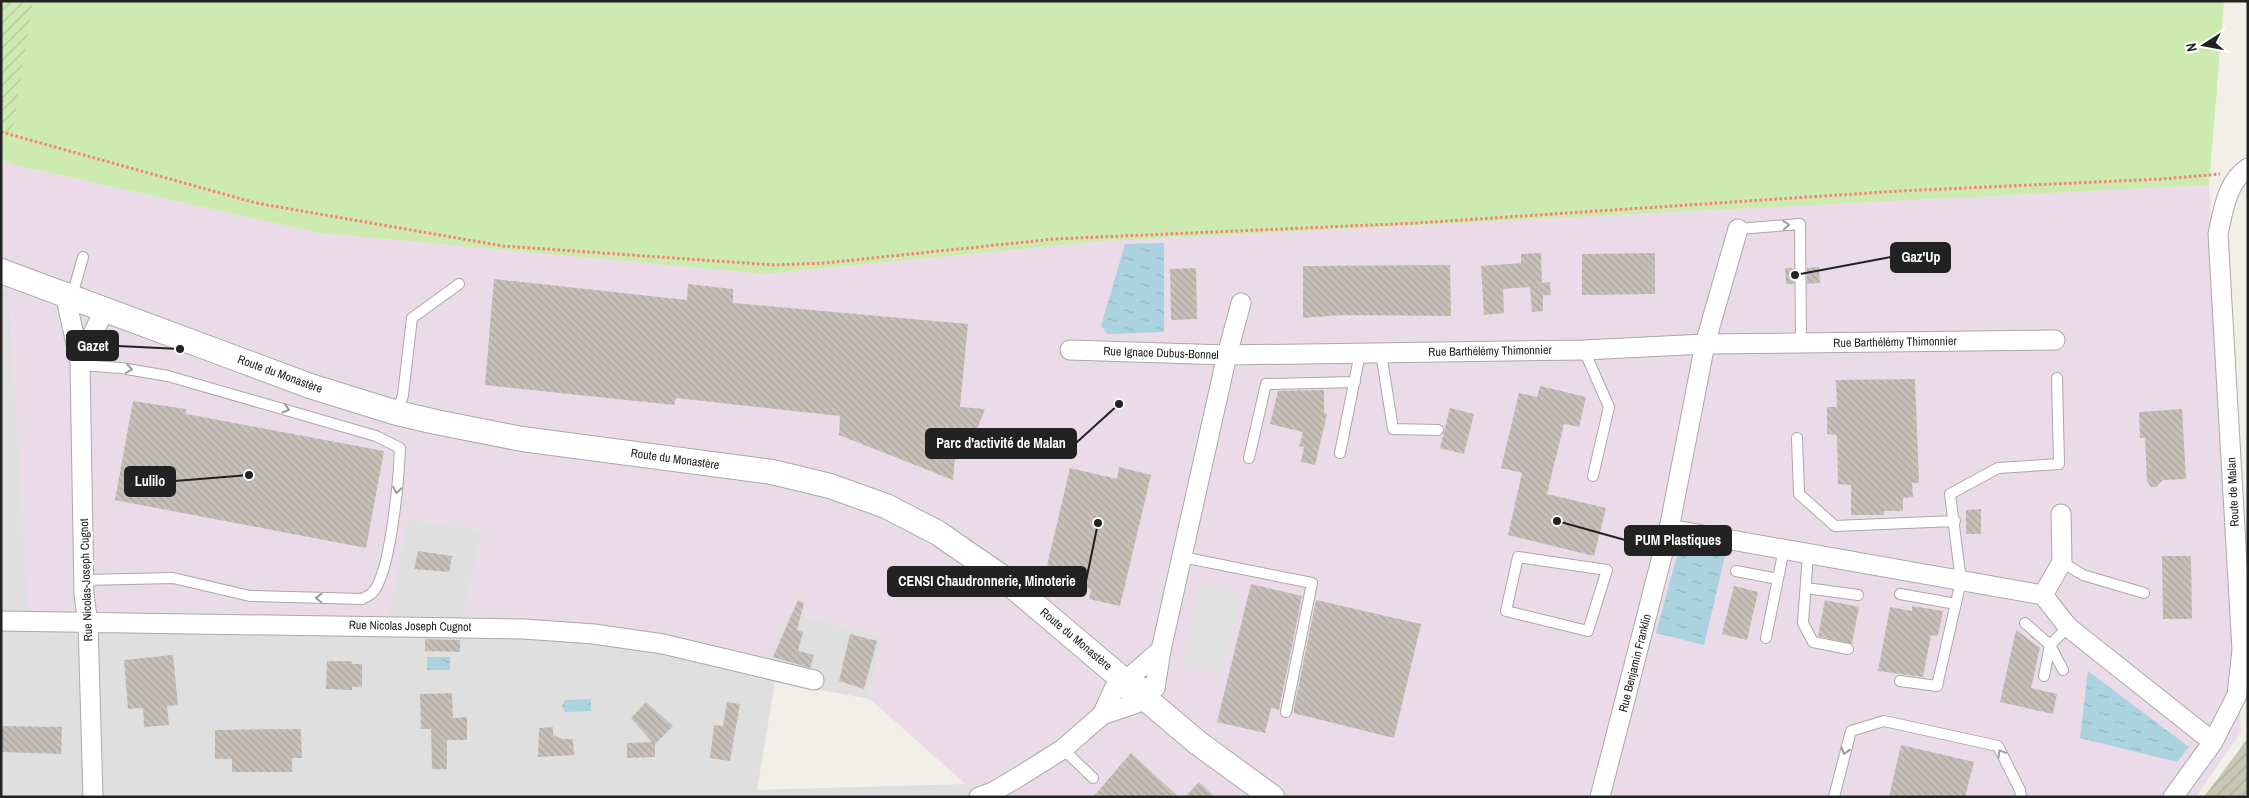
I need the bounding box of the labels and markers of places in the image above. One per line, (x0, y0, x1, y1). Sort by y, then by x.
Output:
callout: Gaz'Up (1891, 243, 1950, 272)
callout: Gazet (67, 331, 118, 360)
callout: Parc d'activité de Malan (926, 429, 1076, 458)
callout: Lulilo (125, 467, 175, 496)
callout: PUM Plastiques (1625, 526, 1731, 555)
callout: CENSI Chaudronnerie, Minoterie (888, 567, 1086, 596)

